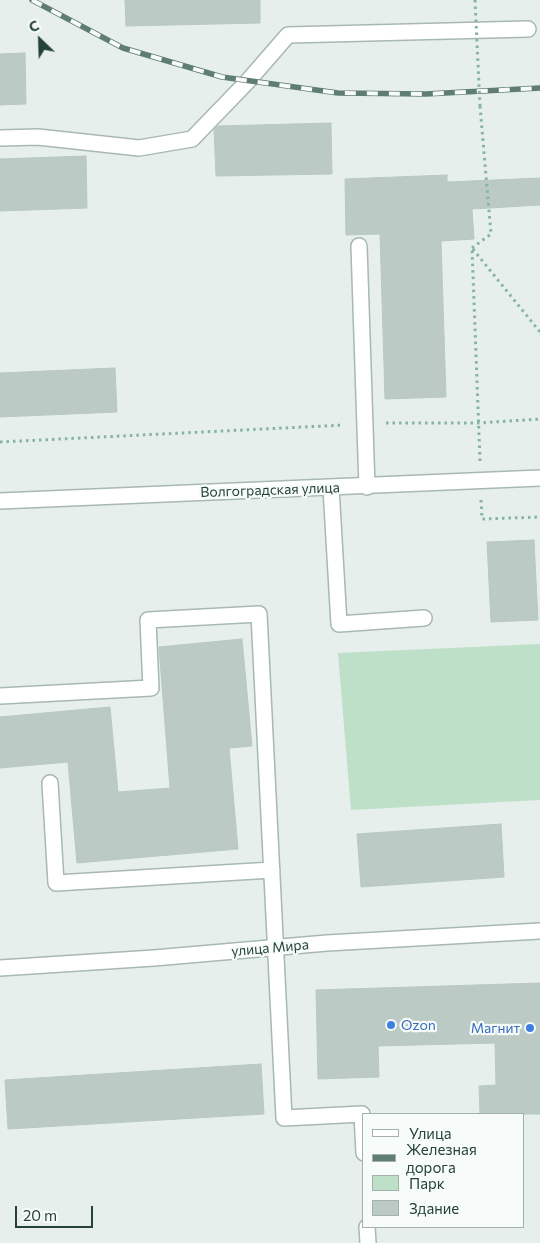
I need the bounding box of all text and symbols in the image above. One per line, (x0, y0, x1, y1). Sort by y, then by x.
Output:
north arrow (15, 15, 65, 65)
text: С (26, 16, 42, 36)
street label: Волгоградская улица (200, 479, 340, 501)
street label: улица Мира (230, 936, 310, 960)
place label: Ozon (401, 1017, 436, 1033)
marker: Ozon (385, 1019, 397, 1031)
place label: Магнит (471, 1020, 520, 1036)
marker: Магнит (524, 1022, 536, 1034)
legend (362, 1113, 525, 1228)
text: Улица (409, 1124, 451, 1142)
text: Железная дорога (406, 1140, 477, 1176)
text: Парк (409, 1174, 445, 1192)
scale bar (18, 1196, 95, 1228)
text: Здание (409, 1199, 459, 1217)
text: 20 m (23, 1206, 57, 1224)

